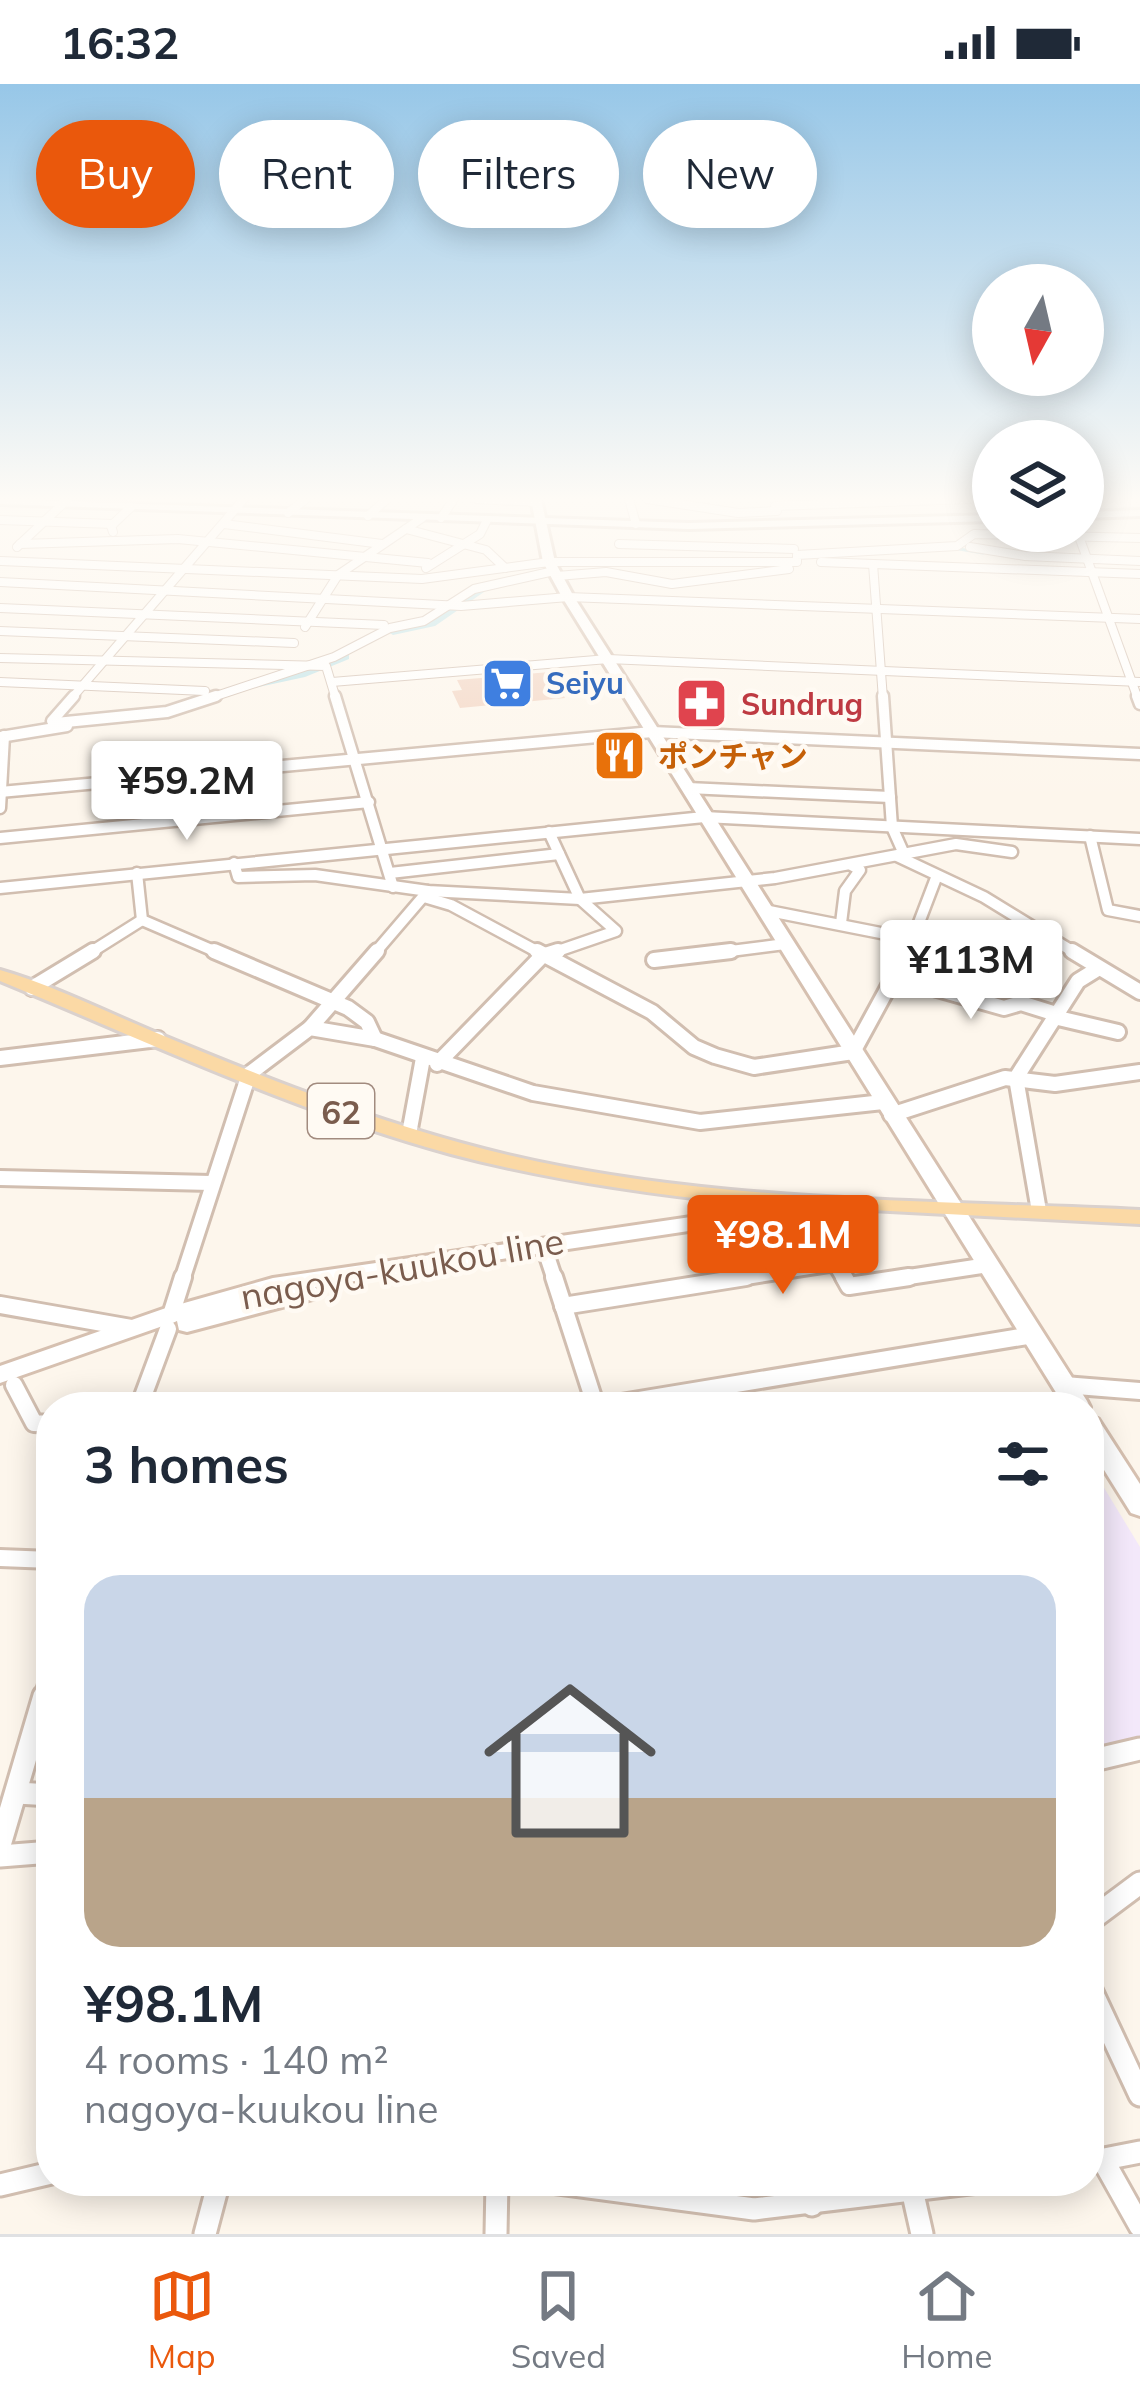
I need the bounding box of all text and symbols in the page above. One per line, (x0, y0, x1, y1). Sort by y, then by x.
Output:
text: 16:32 (60, 14, 179, 70)
chip: Buy (36, 120, 195, 228)
chip: Rent (219, 120, 394, 228)
chip: Filters (418, 120, 619, 228)
chip: New (643, 120, 817, 228)
north arrow (972, 264, 1104, 396)
map controls (972, 264, 1104, 552)
button: layers (972, 420, 1104, 552)
supermarket icon: Seiyu (479, 655, 535, 711)
place label: Seiyu (546, 664, 624, 702)
pharmacy icon: Sundrug (674, 676, 730, 732)
place label: Sundrug (741, 685, 863, 723)
restaurant icon: ポンチャン (591, 728, 647, 784)
place label: ポンチャン (658, 737, 808, 775)
pin: ¥59.2M (89, 741, 285, 843)
text: ¥59.2M (118, 755, 256, 804)
pin: ¥113M (887, 920, 1055, 1022)
text: ¥113M (907, 934, 1035, 983)
road number: 62 (308, 1084, 374, 1138)
pin: ¥98.1M (685, 1195, 881, 1297)
text: ¥98.1M (714, 1209, 852, 1258)
street label: nagoya-kuukou line (237, 1217, 567, 1319)
icon: filters (990, 1431, 1056, 1497)
text: 3 homes (84, 1432, 289, 1496)
icon: home (462, 1653, 678, 1869)
text: ¥98.1M (84, 1971, 263, 2035)
text: 4 rooms · 140 m² (84, 2035, 388, 2084)
text: nagoya-kuukou line (84, 2084, 438, 2133)
tab: Map (148, 2263, 216, 2376)
tab: Saved (511, 2263, 606, 2376)
tab: Home (901, 2263, 992, 2376)

